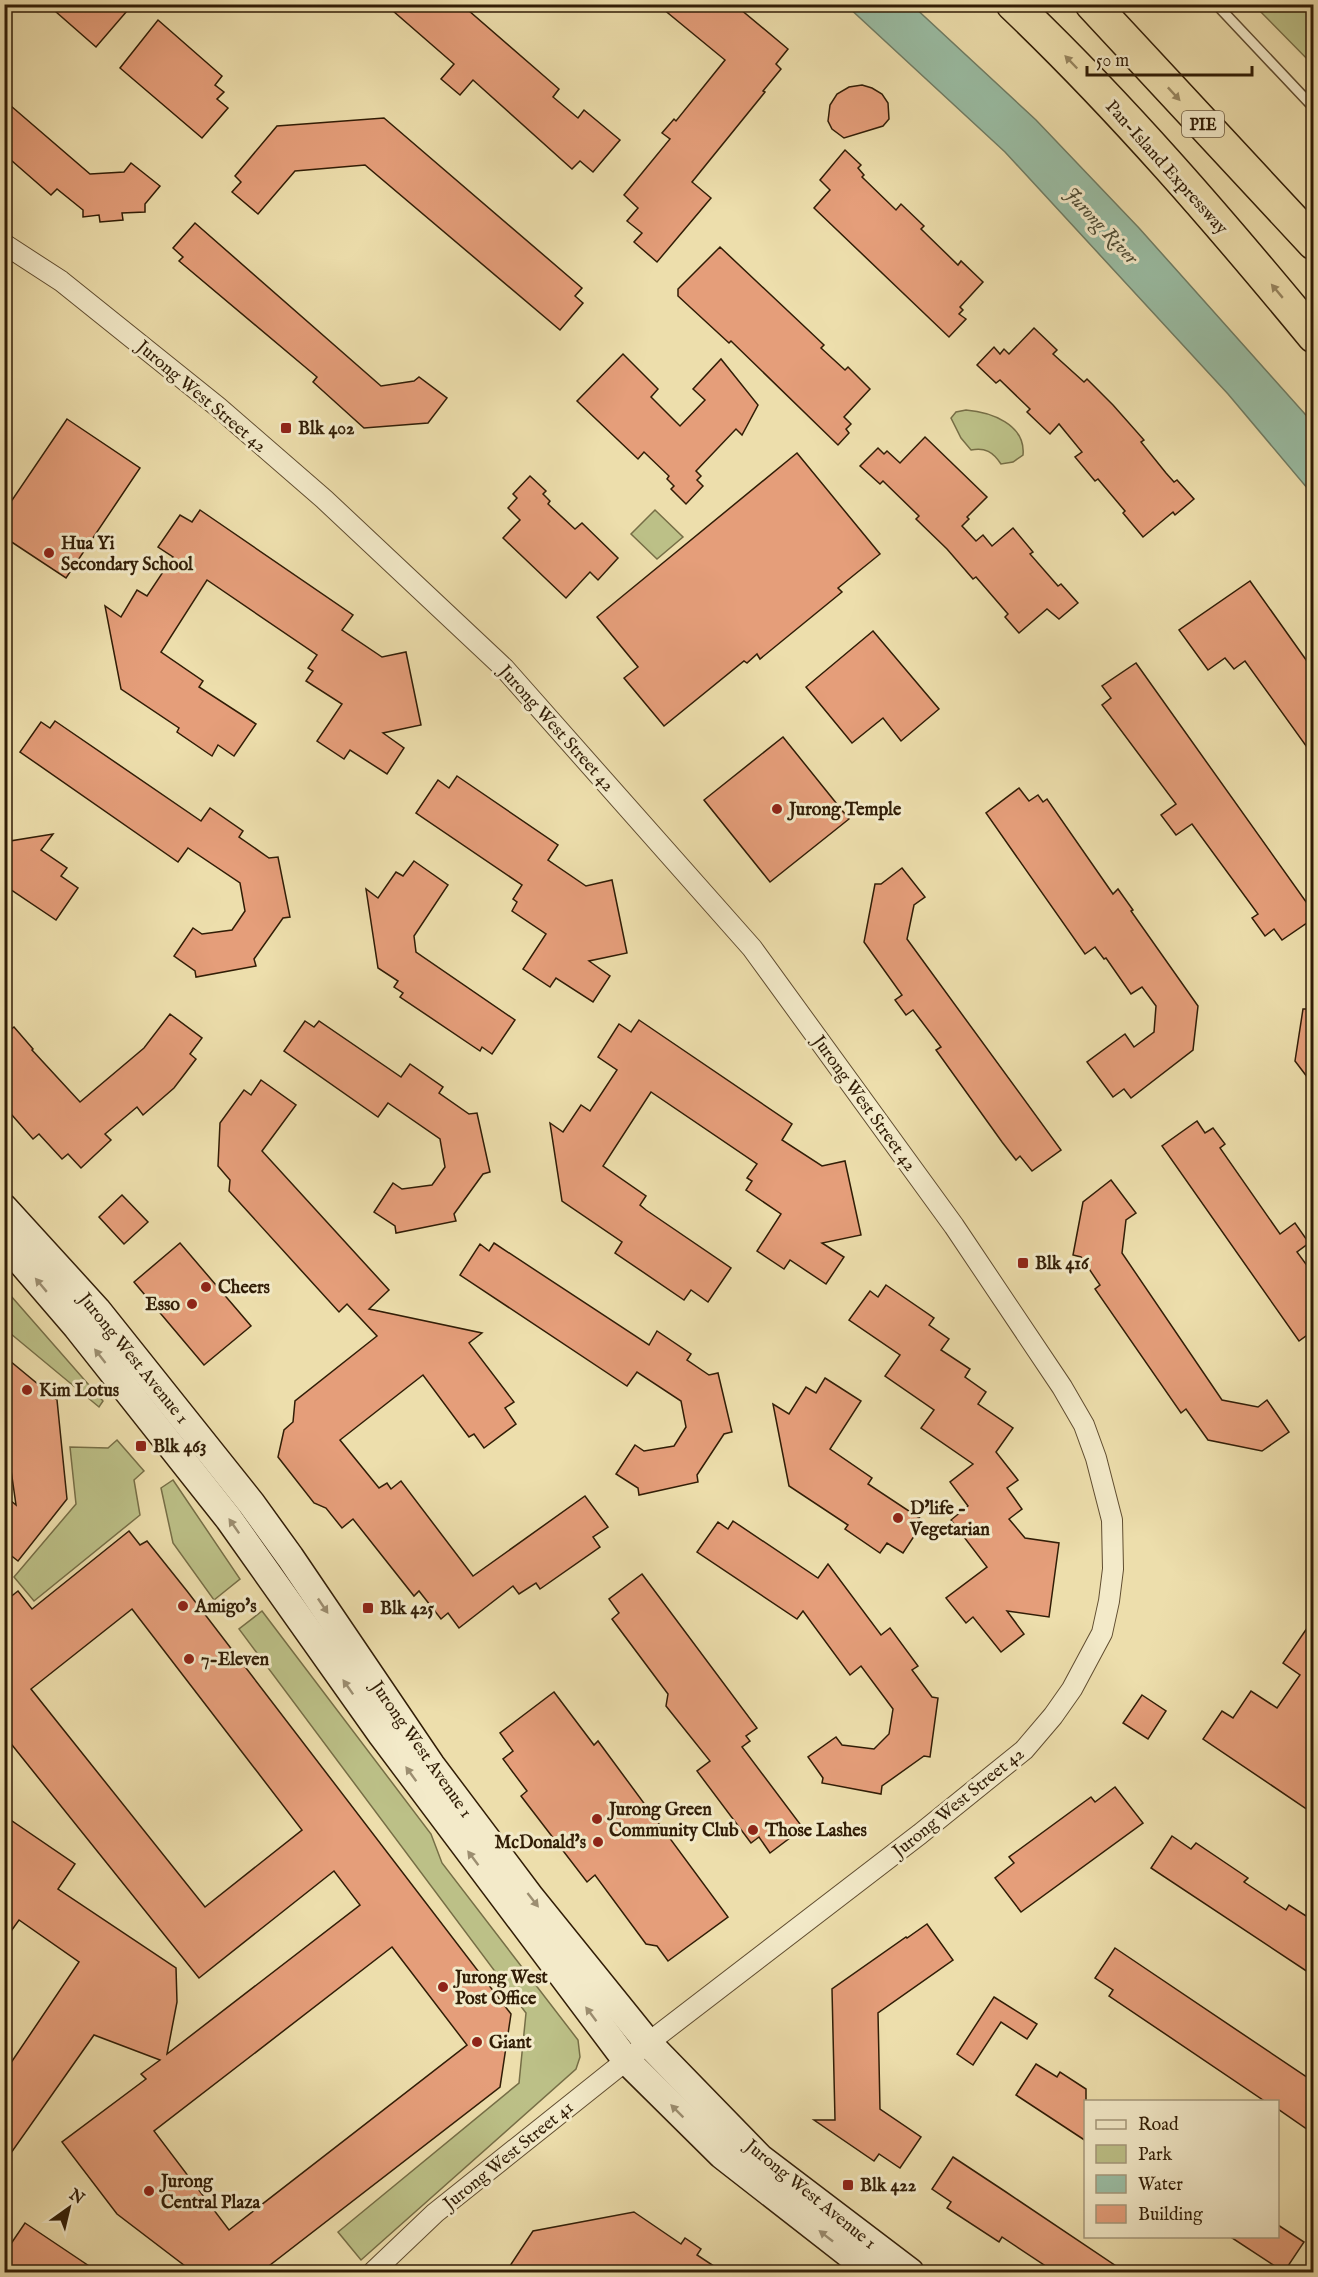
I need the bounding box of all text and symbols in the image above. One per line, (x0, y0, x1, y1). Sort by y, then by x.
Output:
scale bar (1087, 39, 1252, 77)
text: 50 m (1096, 50, 1129, 73)
one-way arrow (1064, 56, 1078, 70)
one-way arrow (1167, 86, 1181, 100)
street label: Pan-Island Expressway (1100, 96, 1232, 240)
road number: PIE (1182, 111, 1224, 137)
water label: Jurong River (1058, 182, 1144, 271)
one-way arrow (1270, 283, 1283, 299)
street label: Jurong West Street 42 (130, 335, 271, 458)
place label: Blk 402 (298, 418, 355, 441)
marker: Blk 402 (279, 421, 293, 435)
place label: Hua Yi Secondary School (61, 533, 194, 577)
marker: Hua Yi Secondary School (42, 546, 56, 560)
street label: Jurong West Street 42 (492, 659, 619, 797)
place label: Jurong Temple (787, 799, 902, 822)
marker: Jurong Temple (770, 802, 784, 816)
street label: Jurong West Street 42 (806, 1030, 921, 1176)
place label: Blk 416 (1035, 1253, 1090, 1276)
marker: Blk 416 (1016, 1256, 1030, 1270)
place label: Cheers (218, 1277, 271, 1300)
one-way arrow (35, 1278, 48, 1293)
marker: Cheers (199, 1280, 213, 1294)
street label: Jurong West Avenue 1 (72, 1287, 193, 1429)
place label: Esso (145, 1294, 180, 1317)
marker: Esso (185, 1297, 199, 1311)
one-way arrow (95, 1349, 107, 1364)
place label: Kim Lotus (39, 1380, 120, 1403)
marker: Kim Lotus (20, 1383, 34, 1397)
place label: Blk 463 (153, 1436, 207, 1459)
marker: Blk 463 (134, 1439, 148, 1453)
place label: D'life - Vegetarian (909, 1498, 990, 1542)
marker: D'life - Vegetarian (891, 1511, 905, 1525)
one-way arrow (228, 1518, 240, 1534)
place label: Amigo's (194, 1596, 257, 1619)
one-way arrow (317, 1597, 329, 1613)
place label: Blk 425 (380, 1598, 435, 1621)
marker: Amigo's (176, 1599, 190, 1613)
marker: Blk 425 (361, 1601, 375, 1615)
place label: 7-Eleven (201, 1649, 270, 1672)
marker: 7-Eleven (182, 1652, 196, 1666)
street label: Jurong West Avenue 1 (364, 1675, 477, 1823)
one-way arrow (342, 1680, 354, 1696)
street label: Jurong West Street 42 (887, 1743, 1029, 1865)
one-way arrow (405, 1767, 417, 1782)
place label: Jurong Green Community Club (607, 1799, 739, 1843)
marker: Jurong Green Community Club (590, 1812, 604, 1826)
place label: Those Lashes (764, 1820, 868, 1843)
marker: Those Lashes (746, 1823, 760, 1837)
place label: McDonald's (494, 1832, 587, 1855)
marker: McDonald's (591, 1835, 605, 1849)
one-way arrow (468, 1851, 480, 1866)
one-way arrow (526, 1892, 539, 1908)
place label: Jurong West Post Office (453, 1967, 549, 2011)
marker: Jurong West Post Office (436, 1980, 450, 1994)
one-way arrow (586, 2006, 598, 2021)
place label: Giant (489, 2032, 532, 2055)
marker: Giant (470, 2035, 484, 2049)
street label: Jurong West Street 41 (438, 2097, 579, 2217)
legend (1084, 2100, 1279, 2238)
one-way arrow (671, 2104, 685, 2118)
text: Road (1138, 2114, 1179, 2137)
street label: Jurong West Avenue 1 (738, 2134, 880, 2255)
text: Park (1138, 2144, 1173, 2167)
place label: Jurong Central Plaza (159, 2171, 262, 2215)
text: Water (1138, 2174, 1183, 2197)
place label: Blk 422 (860, 2175, 917, 2198)
north arrow (39, 2178, 99, 2238)
marker: Blk 422 (841, 2178, 855, 2192)
marker: Jurong Central Plaza (142, 2184, 156, 2198)
text: N (64, 2185, 88, 2209)
text: Building (1138, 2204, 1203, 2227)
one-way arrow (818, 2230, 834, 2243)

